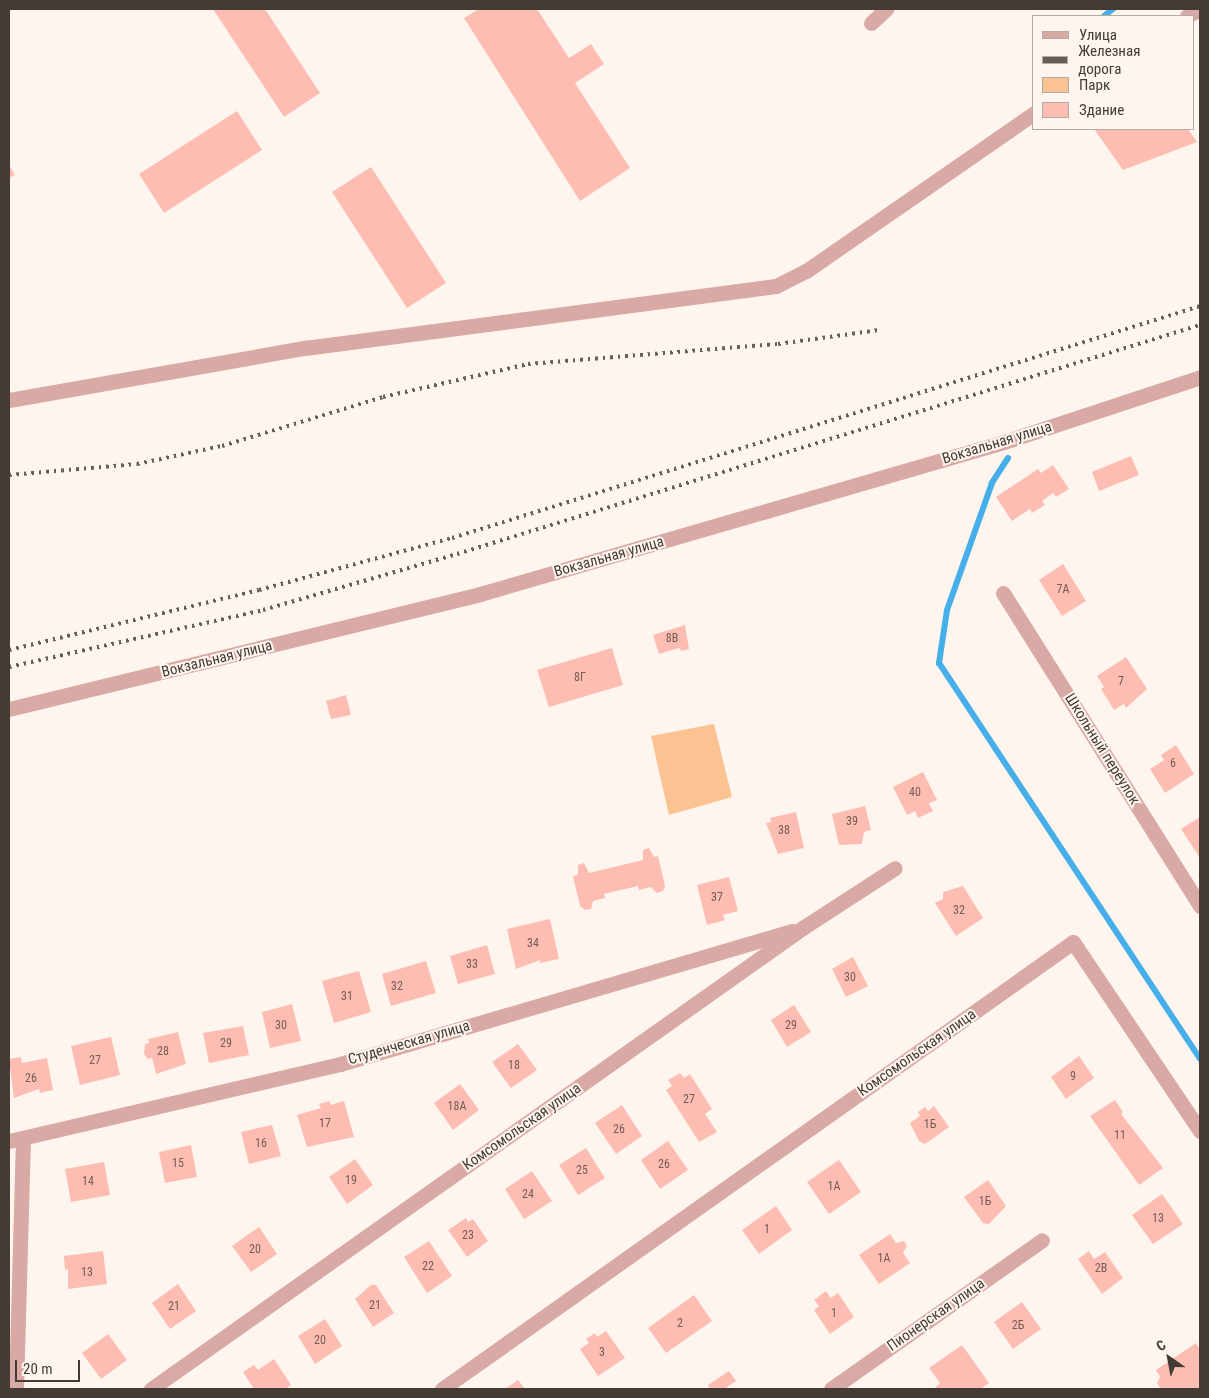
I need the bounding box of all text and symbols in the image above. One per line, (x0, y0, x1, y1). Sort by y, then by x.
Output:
legend (1032, 15, 1194, 130)
text: Улица (1079, 26, 1117, 44)
text: Железная дорога (1078, 42, 1140, 78)
text: Парк (1079, 76, 1110, 94)
text: Здание (1079, 101, 1124, 119)
street label: Вокзальная улица (940, 418, 1054, 468)
street label: Вокзальная улица (552, 533, 666, 581)
house number: 7А (1057, 583, 1069, 597)
house number: 8В (666, 632, 678, 646)
street label: Вокзальная улица (160, 637, 274, 681)
house number: 8Г (574, 671, 586, 685)
house number: 7 (1118, 675, 1124, 689)
street label: Школьный переулок (1061, 690, 1143, 808)
house number: 6 (1170, 757, 1176, 771)
house number: 40 (909, 786, 921, 800)
house number: 39 (846, 815, 858, 829)
house number: 38 (778, 824, 790, 838)
house number: 37 (711, 891, 723, 905)
house number: 32 (953, 904, 965, 918)
house number: 34 (527, 937, 539, 951)
house number: 33 (466, 958, 478, 972)
house number: 30 (844, 971, 856, 985)
house number: 32 (391, 980, 403, 994)
house number: 31 (341, 990, 353, 1004)
street label: Комсомольская улица (854, 1005, 980, 1101)
street label: Студенческая улица (346, 1017, 472, 1069)
house number: 30 (275, 1019, 287, 1033)
house number: 29 (785, 1019, 797, 1033)
house number: 29 (220, 1037, 232, 1051)
house number: 28 (157, 1045, 169, 1059)
house number: 27 (89, 1054, 101, 1068)
house number: 18 (508, 1059, 520, 1073)
house number: 9 (1070, 1070, 1076, 1084)
house number: 26 (25, 1072, 37, 1086)
street label: Комсомольская улица (459, 1079, 585, 1175)
house number: 27 (683, 1093, 695, 1107)
house number: 18А (448, 1100, 466, 1114)
house number: 17 (319, 1117, 331, 1131)
house number: 1Б (924, 1118, 936, 1132)
house number: 26 (613, 1123, 625, 1137)
house number: 11 (1114, 1129, 1126, 1143)
house number: 16 (255, 1137, 267, 1151)
house number: 15 (172, 1157, 184, 1171)
house number: 26 (658, 1158, 670, 1172)
house number: 25 (576, 1164, 588, 1178)
house number: 19 (345, 1174, 357, 1188)
house number: 14 (82, 1175, 94, 1189)
house number: 1А (828, 1180, 840, 1194)
house number: 24 (522, 1188, 534, 1202)
house number: 1Б (979, 1195, 991, 1209)
house number: 13 (1152, 1212, 1164, 1226)
house number: 1 (764, 1223, 770, 1237)
house number: 23 (462, 1229, 474, 1243)
house number: 20 (249, 1243, 261, 1257)
house number: 1А (878, 1252, 890, 1266)
house number: 22 (422, 1260, 434, 1274)
house number: 2В (1095, 1262, 1107, 1276)
house number: 13 (81, 1266, 93, 1280)
street label: Пионерская улица (884, 1275, 988, 1355)
house number: 21 (369, 1299, 381, 1313)
house number: 21 (168, 1300, 180, 1314)
house number: 1 (831, 1307, 837, 1321)
house number: 2 (677, 1317, 683, 1331)
house number: 2Б (1012, 1319, 1024, 1333)
north arrow (1144, 1333, 1194, 1383)
house number: 20 (314, 1334, 326, 1348)
text: С (1153, 1337, 1169, 1354)
house number: 3 (599, 1346, 605, 1360)
scale bar (18, 1350, 82, 1382)
text: 20 m (23, 1360, 53, 1378)

